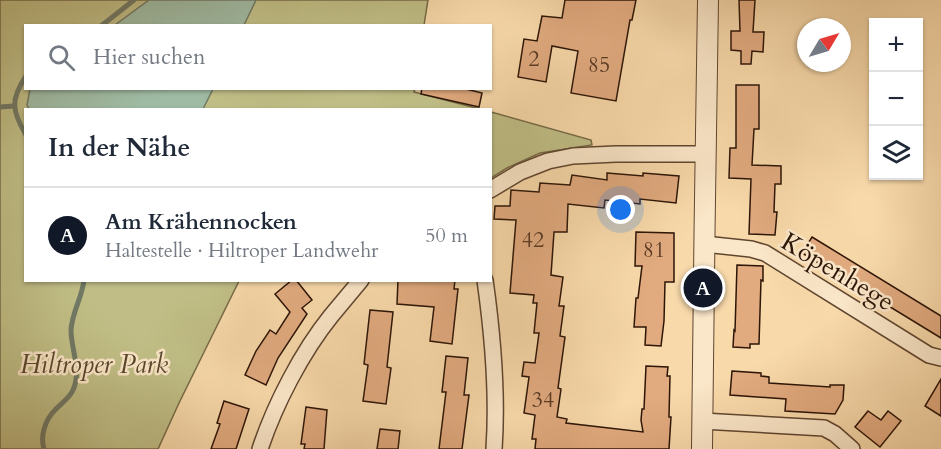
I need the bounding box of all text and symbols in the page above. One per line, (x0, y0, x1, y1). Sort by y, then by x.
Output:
north arrow (797, 18, 851, 72)
map controls (869, 18, 923, 180)
button: + (869, 18, 923, 72)
search box (24, 24, 492, 90)
icon: search (45, 41, 78, 74)
text: Hier suchen (93, 42, 206, 72)
house number: 2 (528, 44, 540, 74)
house number: 85 (588, 50, 610, 80)
button: − (869, 72, 923, 126)
button: layers (869, 126, 923, 180)
text: In der Nähe (48, 130, 190, 165)
your location (606, 195, 635, 224)
text: Am Krähennocken (105, 207, 297, 237)
text: A (60, 222, 75, 249)
text: 50 m (425, 222, 468, 249)
street label: Köpenhege (775, 224, 901, 319)
house number: 42 (522, 225, 544, 255)
house number: 81 (643, 235, 665, 265)
text: Haltestelle · Hiltroper Landwehr (105, 237, 378, 264)
pin: A (684, 266, 722, 310)
park label: Hiltroper Park (20, 347, 168, 382)
house number: 34 (532, 385, 554, 415)

